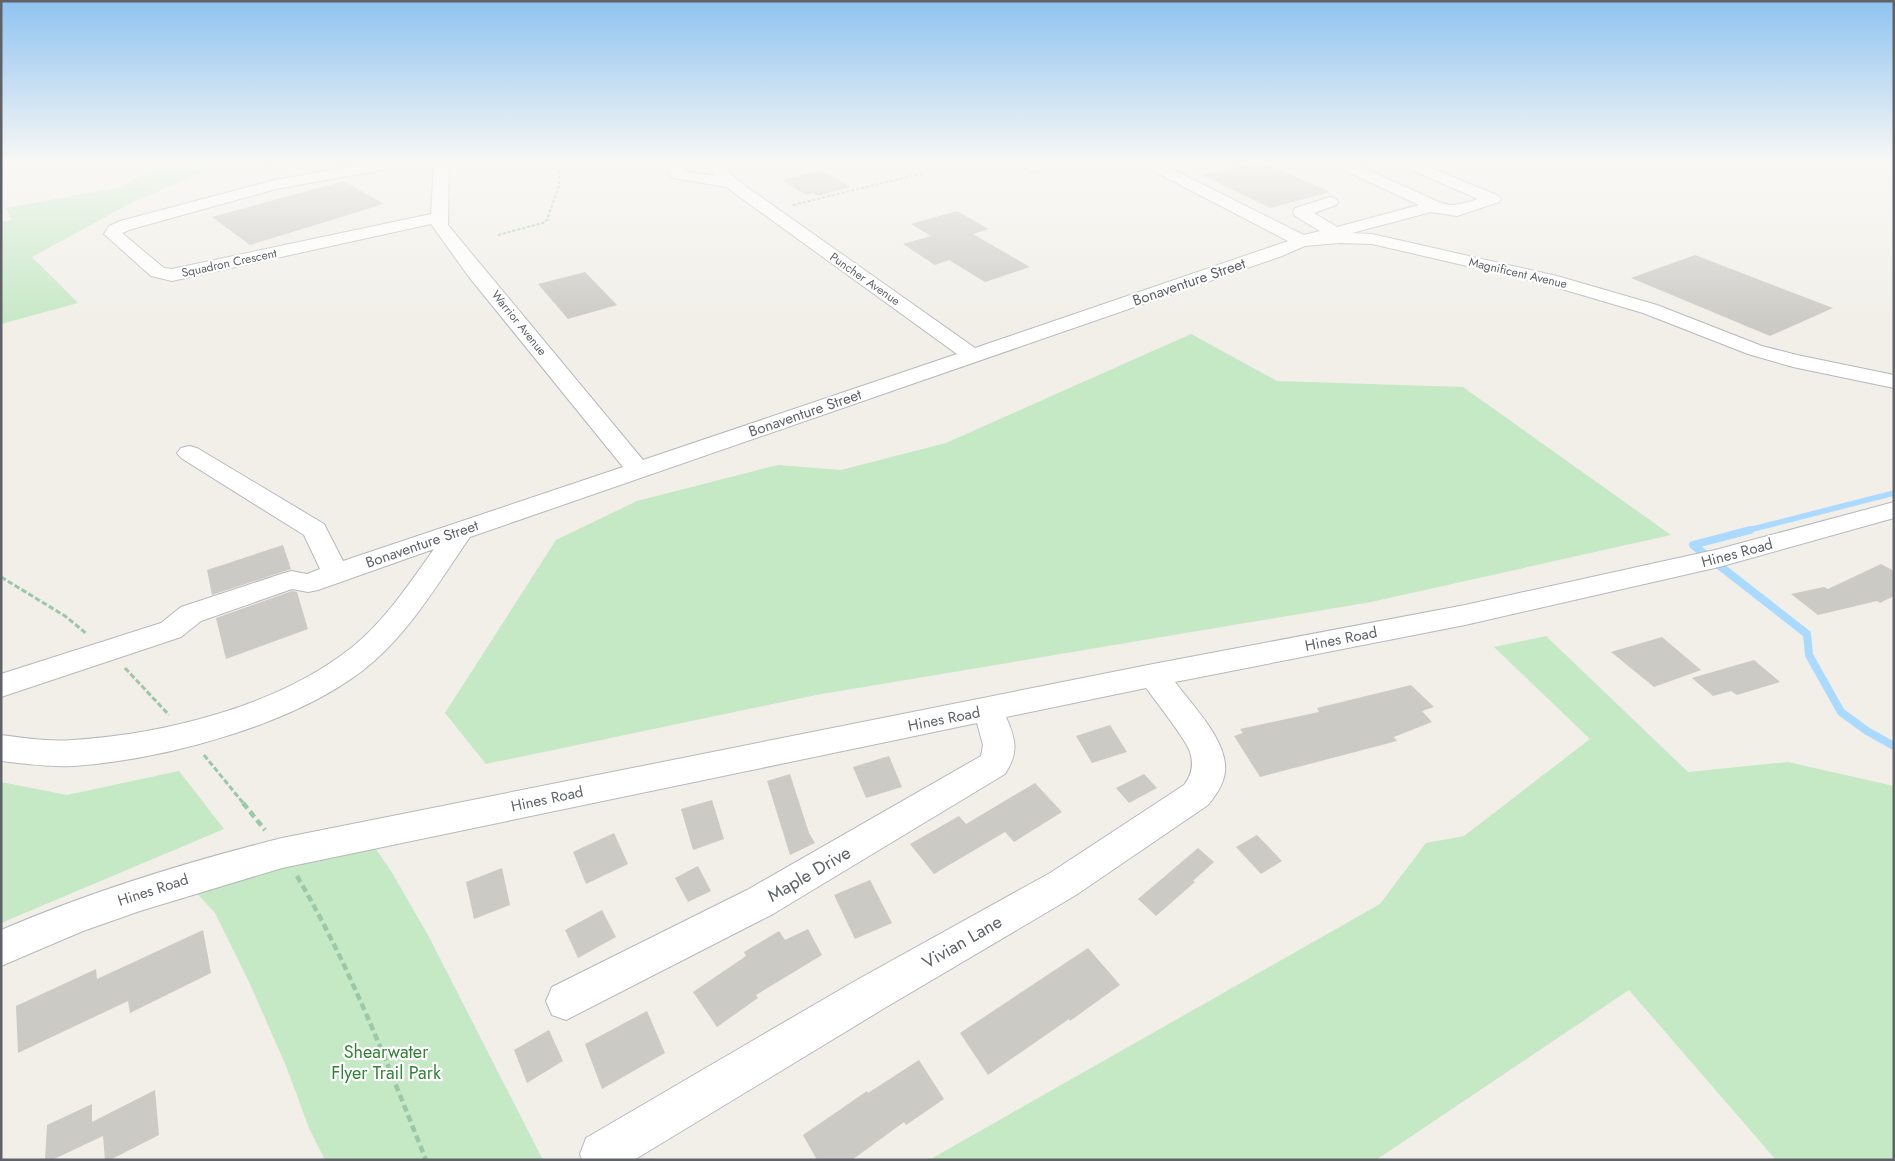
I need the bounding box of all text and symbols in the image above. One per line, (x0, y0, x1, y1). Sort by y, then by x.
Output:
street label: Squadron Crescent (180, 244, 278, 282)
street label: Puncher Avenue (826, 248, 904, 310)
street label: Bonaventure Street (1130, 252, 1249, 312)
street label: Magnificent Avenue (1467, 253, 1569, 293)
street label: Warrior Avenue (487, 286, 551, 360)
street label: Bonaventure Street (746, 383, 865, 443)
street label: Bonaventure Street (363, 514, 482, 574)
street label: Hines Road (1699, 533, 1775, 573)
street label: Hines Road (1303, 621, 1379, 657)
street label: Hines Road (906, 701, 982, 737)
street label: Hines Road (509, 781, 585, 817)
street label: Maple Drive (763, 840, 855, 908)
street label: Hines Road (115, 868, 191, 912)
street label: Vivian Lane (917, 909, 1007, 975)
park label: Shearwater Flyer Trail Park (331, 1039, 441, 1086)

